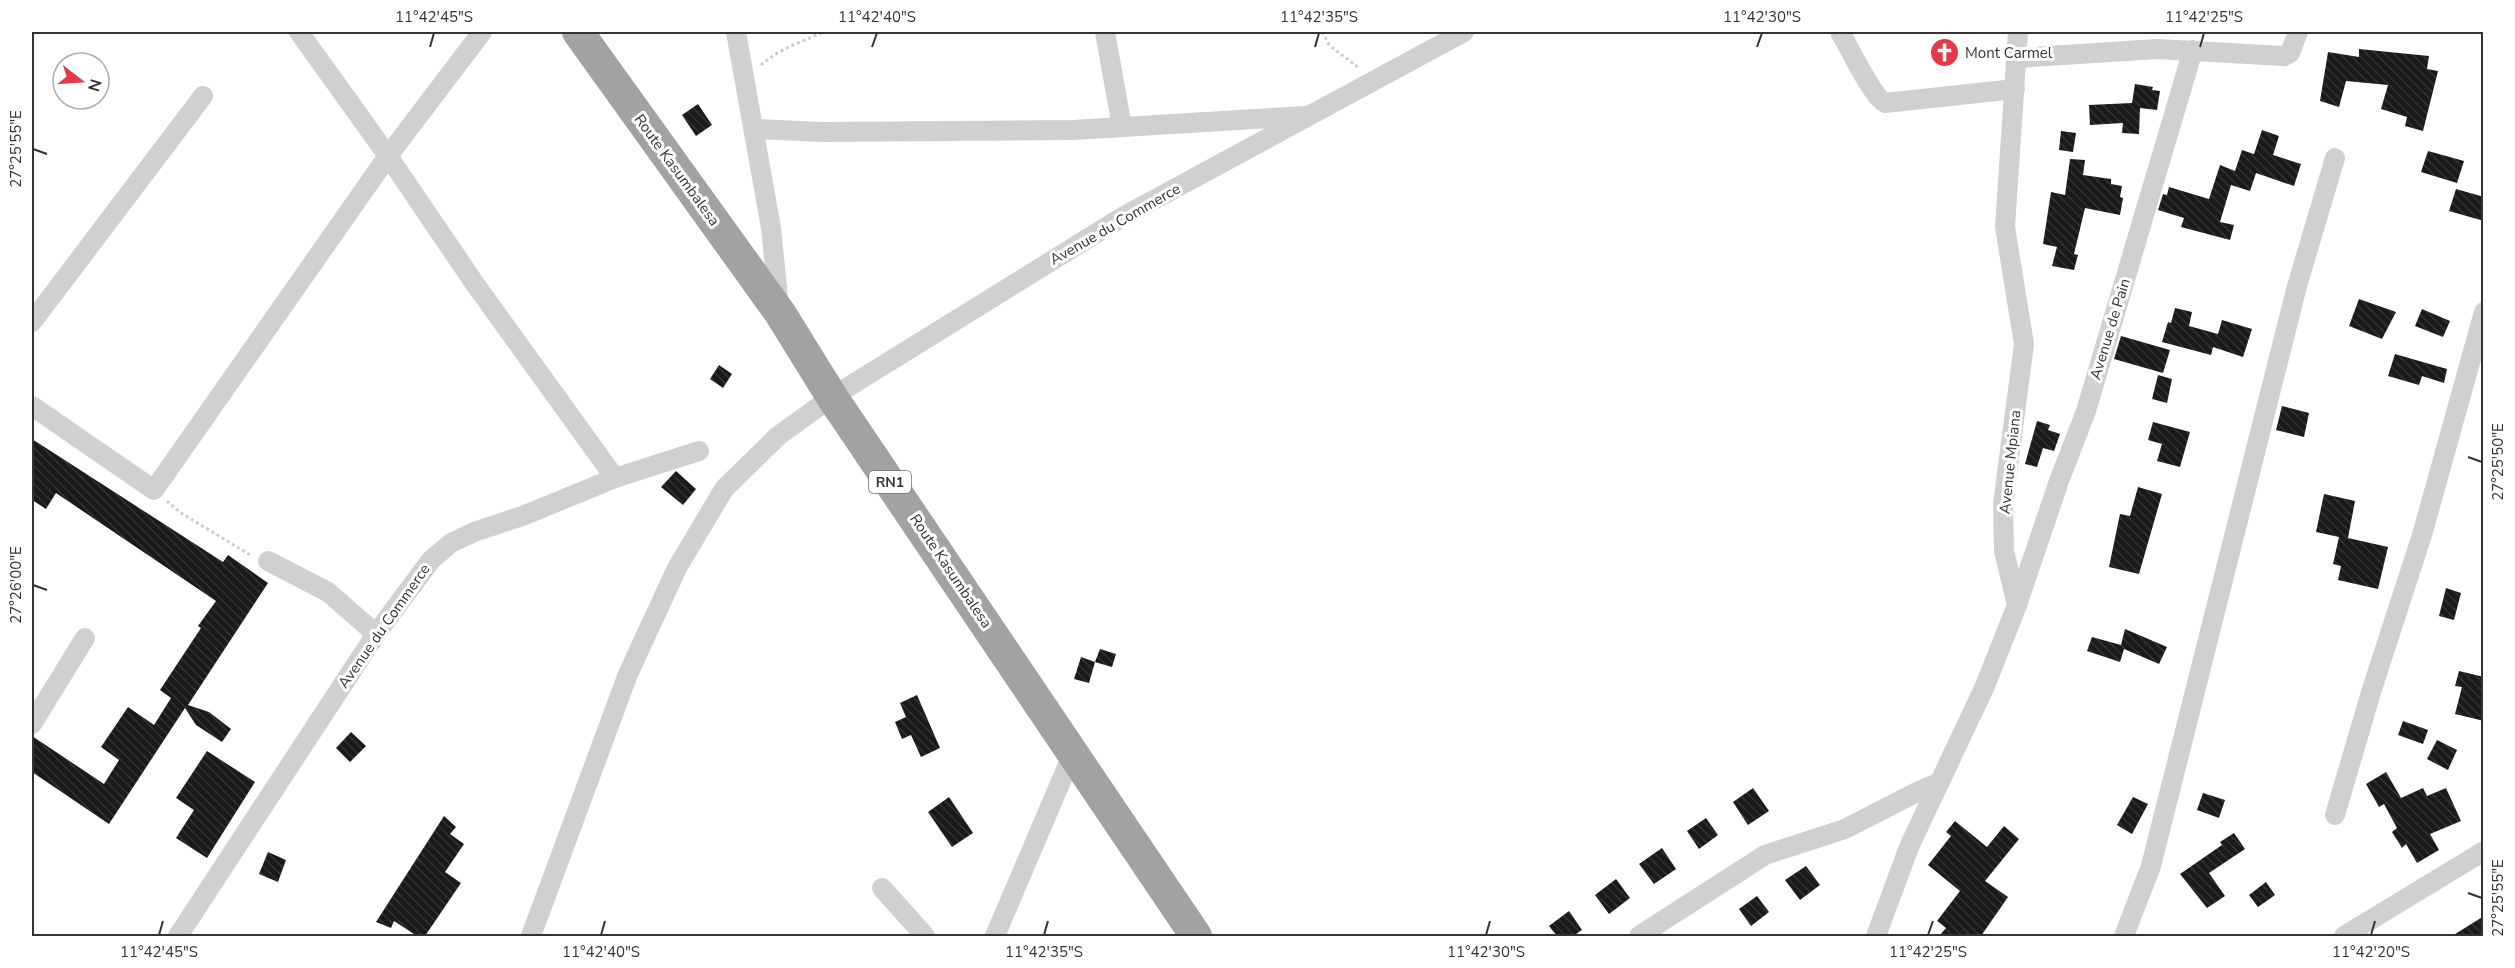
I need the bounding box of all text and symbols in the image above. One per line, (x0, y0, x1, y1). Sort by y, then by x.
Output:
text: 11°42'45"S (395, 7, 473, 27)
text: 11°42'40"S (838, 7, 916, 27)
text: 11°42'35"S (1280, 7, 1358, 27)
text: 11°42'30"S (1723, 7, 1801, 27)
text: 11°42'25"S (2165, 7, 2243, 27)
church icon: Mont Carmel (1928, 37, 1960, 69)
place label: Mont Carmel (1965, 43, 2053, 63)
north arrow (51, 51, 111, 111)
text: N (82, 76, 107, 94)
text: 27°25'55"E (6, 110, 26, 188)
street label: Route Kasumbalesa (630, 110, 724, 230)
street label: Avenue du Commerce (1046, 178, 1184, 270)
street label: Avenue de Pain (2085, 276, 2135, 382)
street label: Avenue Mpiana (1995, 409, 2025, 515)
text: 27°25'50"E (2488, 423, 2508, 501)
road number: RN1 (869, 471, 911, 493)
street label: Route Kasumbalesa (905, 510, 997, 632)
text: 27°26'00"E (6, 546, 26, 624)
street label: Avenue du Commerce (333, 560, 435, 692)
text: 27°25'55"E (2488, 859, 2508, 937)
text: 11°42'45"S (120, 942, 198, 962)
text: 11°42'40"S (562, 942, 640, 962)
text: 11°42'35"S (1005, 942, 1083, 962)
text: 11°42'30"S (1447, 942, 1525, 962)
text: 11°42'25"S (1889, 942, 1967, 962)
text: 11°42'20"S (2332, 942, 2410, 962)

